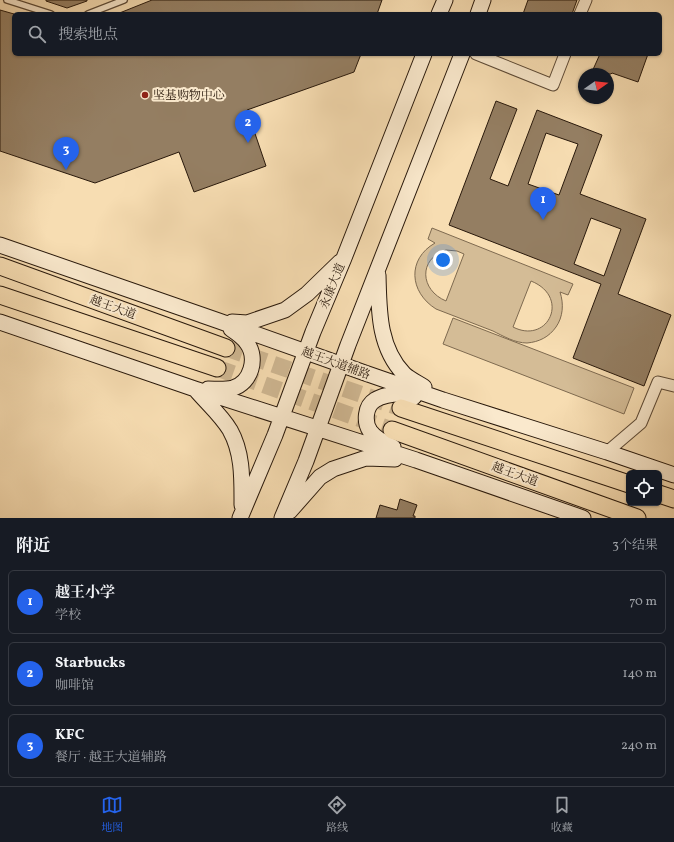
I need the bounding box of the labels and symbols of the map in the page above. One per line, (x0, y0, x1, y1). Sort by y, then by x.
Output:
north arrow (578, 68, 614, 104)
place label: 坚基购物中心 (153, 88, 225, 104)
marker: 坚基购物中心 (140, 90, 150, 100)
pin: 2 (235, 110, 261, 143)
pin: 3 (53, 137, 79, 170)
pin: 1 (530, 187, 556, 220)
your location (433, 250, 453, 270)
street label: 永康大道 (317, 261, 349, 312)
street label: 越王大道 (87, 292, 138, 324)
street label: 越王大道辅路 (299, 344, 372, 384)
street label: 越王大道 (489, 459, 540, 491)

